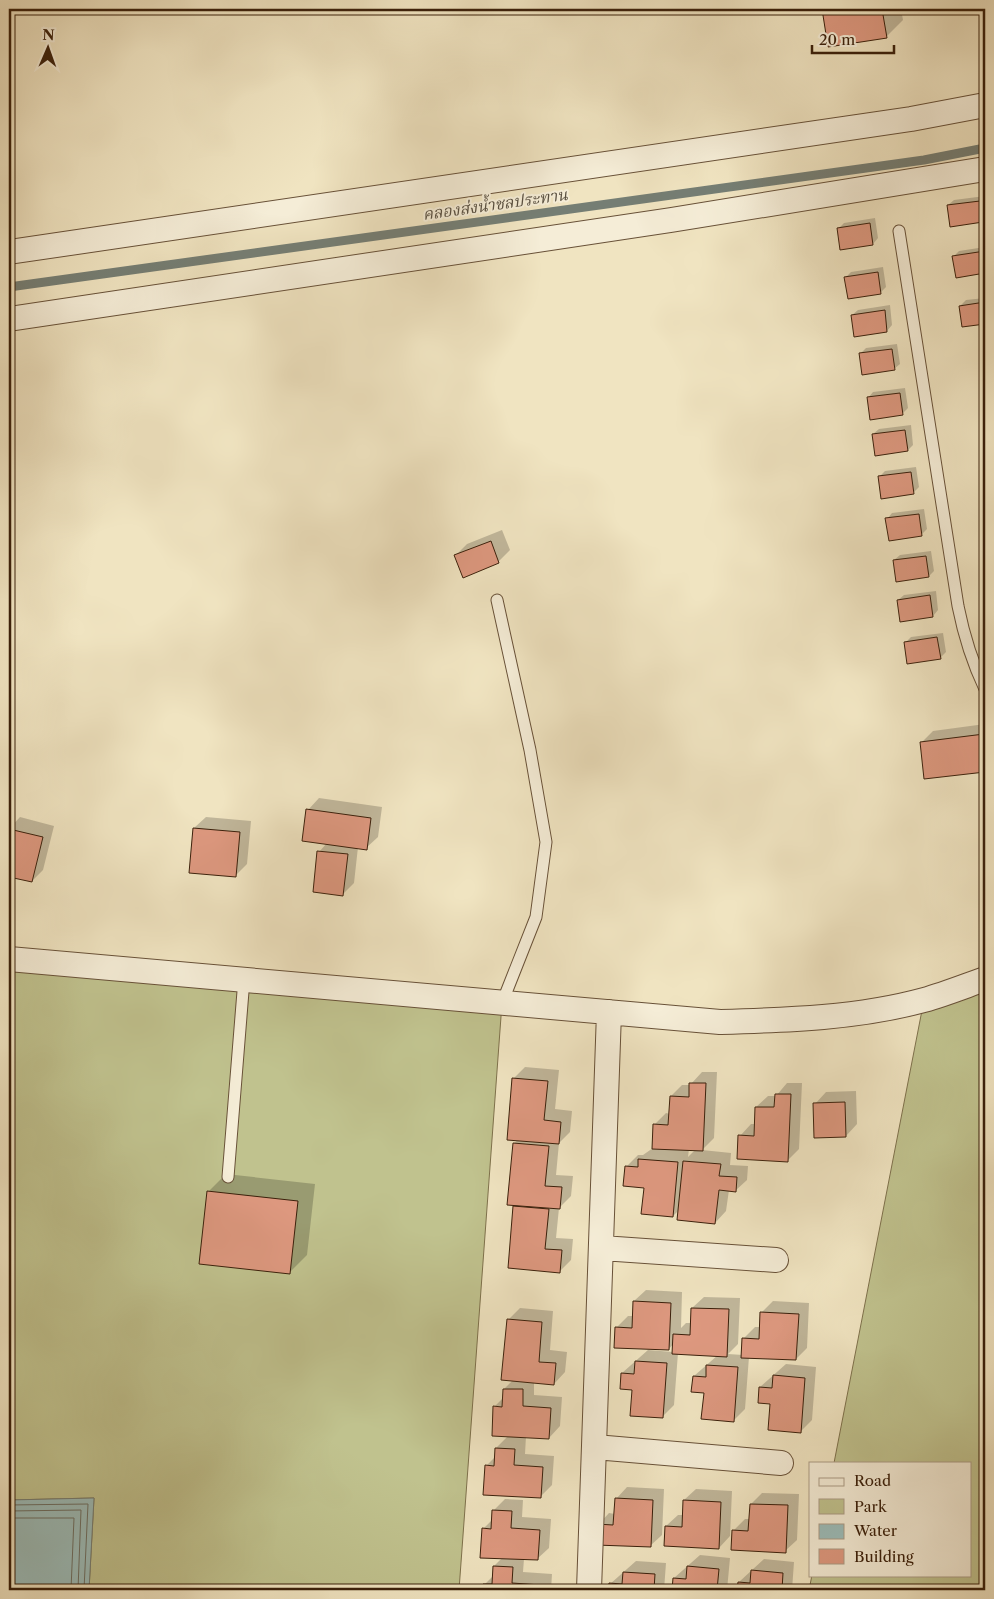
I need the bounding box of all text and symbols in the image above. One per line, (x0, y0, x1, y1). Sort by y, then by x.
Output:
north arrow (22, 22, 72, 72)
scale bar (812, 22, 894, 54)
text: N (42, 26, 55, 44)
text: 20 m (819, 30, 855, 49)
water label: คลองส่งน้ำชลประทาน (421, 183, 569, 224)
legend (809, 1462, 972, 1576)
text: Road (854, 1471, 891, 1490)
text: Park (854, 1497, 888, 1516)
text: Water (853, 1521, 898, 1540)
text: Building (854, 1547, 914, 1566)

